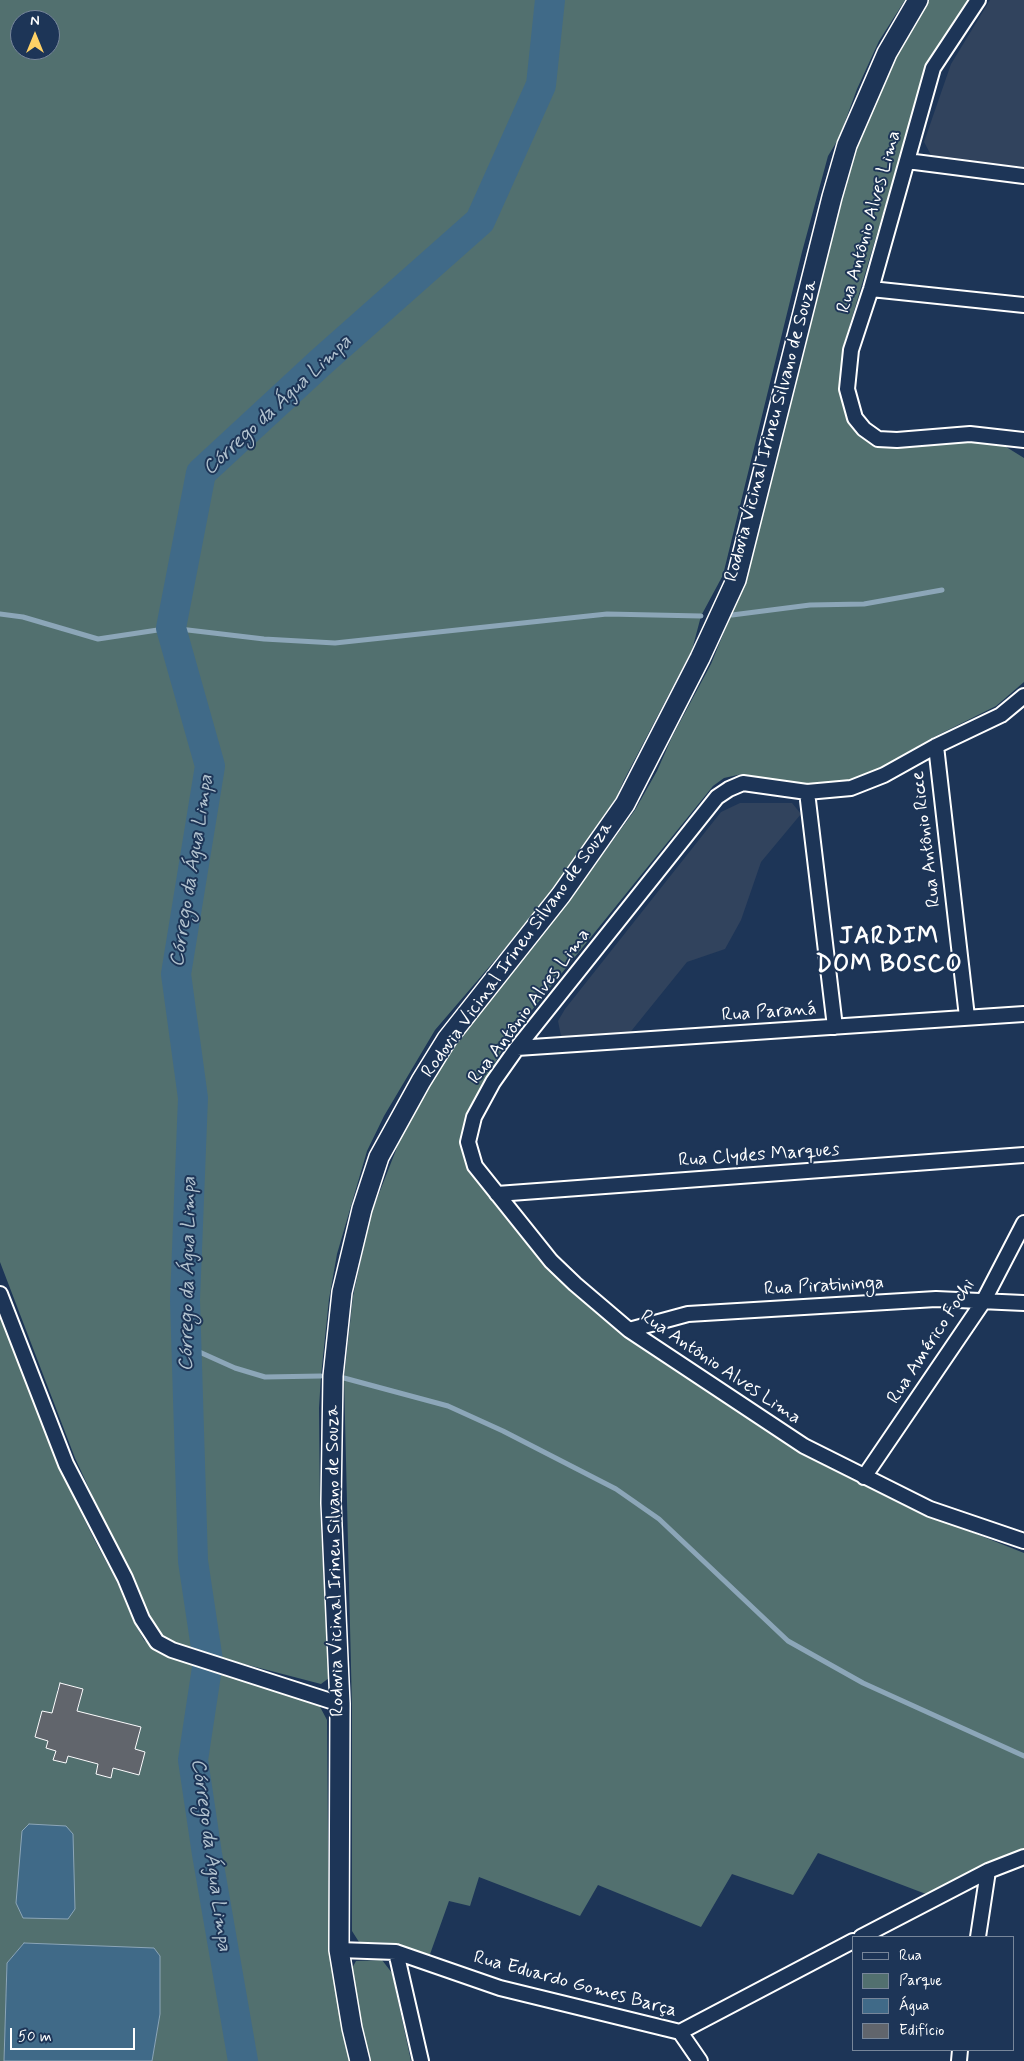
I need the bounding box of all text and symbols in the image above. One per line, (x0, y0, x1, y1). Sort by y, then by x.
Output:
north arrow (10, 10, 60, 60)
text: N (30, 12, 40, 30)
street label: Rua Antônio Alves Lima (833, 128, 907, 316)
street label: Rodovia Vicinal Irineu Silvano de Souza (721, 278, 823, 584)
water label: Córrego da Água Limpa (199, 331, 357, 481)
street label: Rua Antônio Ricce (907, 769, 947, 909)
water label: Córrego da Água Limpa (166, 773, 220, 969)
street label: Rodovia Vicinal Irineu Silvano de Souza (417, 817, 619, 1083)
district label: JARDIM DOM BOSCO (815, 924, 963, 980)
street label: Rua Antônio Alves Lima (464, 925, 596, 1089)
street label: Rua Paraná (721, 998, 817, 1028)
street label: Rua Clydes Marques (678, 1139, 840, 1173)
water label: Córrego da Água Limpa (175, 1176, 203, 1372)
street label: Rua Piratininga (763, 1272, 885, 1302)
street label: Rua Américo Fochi (883, 1275, 981, 1409)
street label: Rua Antônio Alves Lima (635, 1306, 805, 1430)
street label: Rodovia Vicinal Irineu Silvano de Souza (322, 1405, 350, 1717)
water label: Córrego da Água Limpa (185, 1757, 235, 1953)
legend (852, 1936, 1014, 2051)
text: Rua (899, 1946, 922, 1966)
street label: Rua Eduardo Gomes Barça (471, 1947, 679, 2023)
text: Parque (899, 1971, 942, 1991)
text: Água (899, 1996, 929, 2016)
scale bar (12, 2018, 138, 2050)
text: Edifício (899, 2021, 944, 2041)
text: 50 m (18, 2027, 52, 2047)

